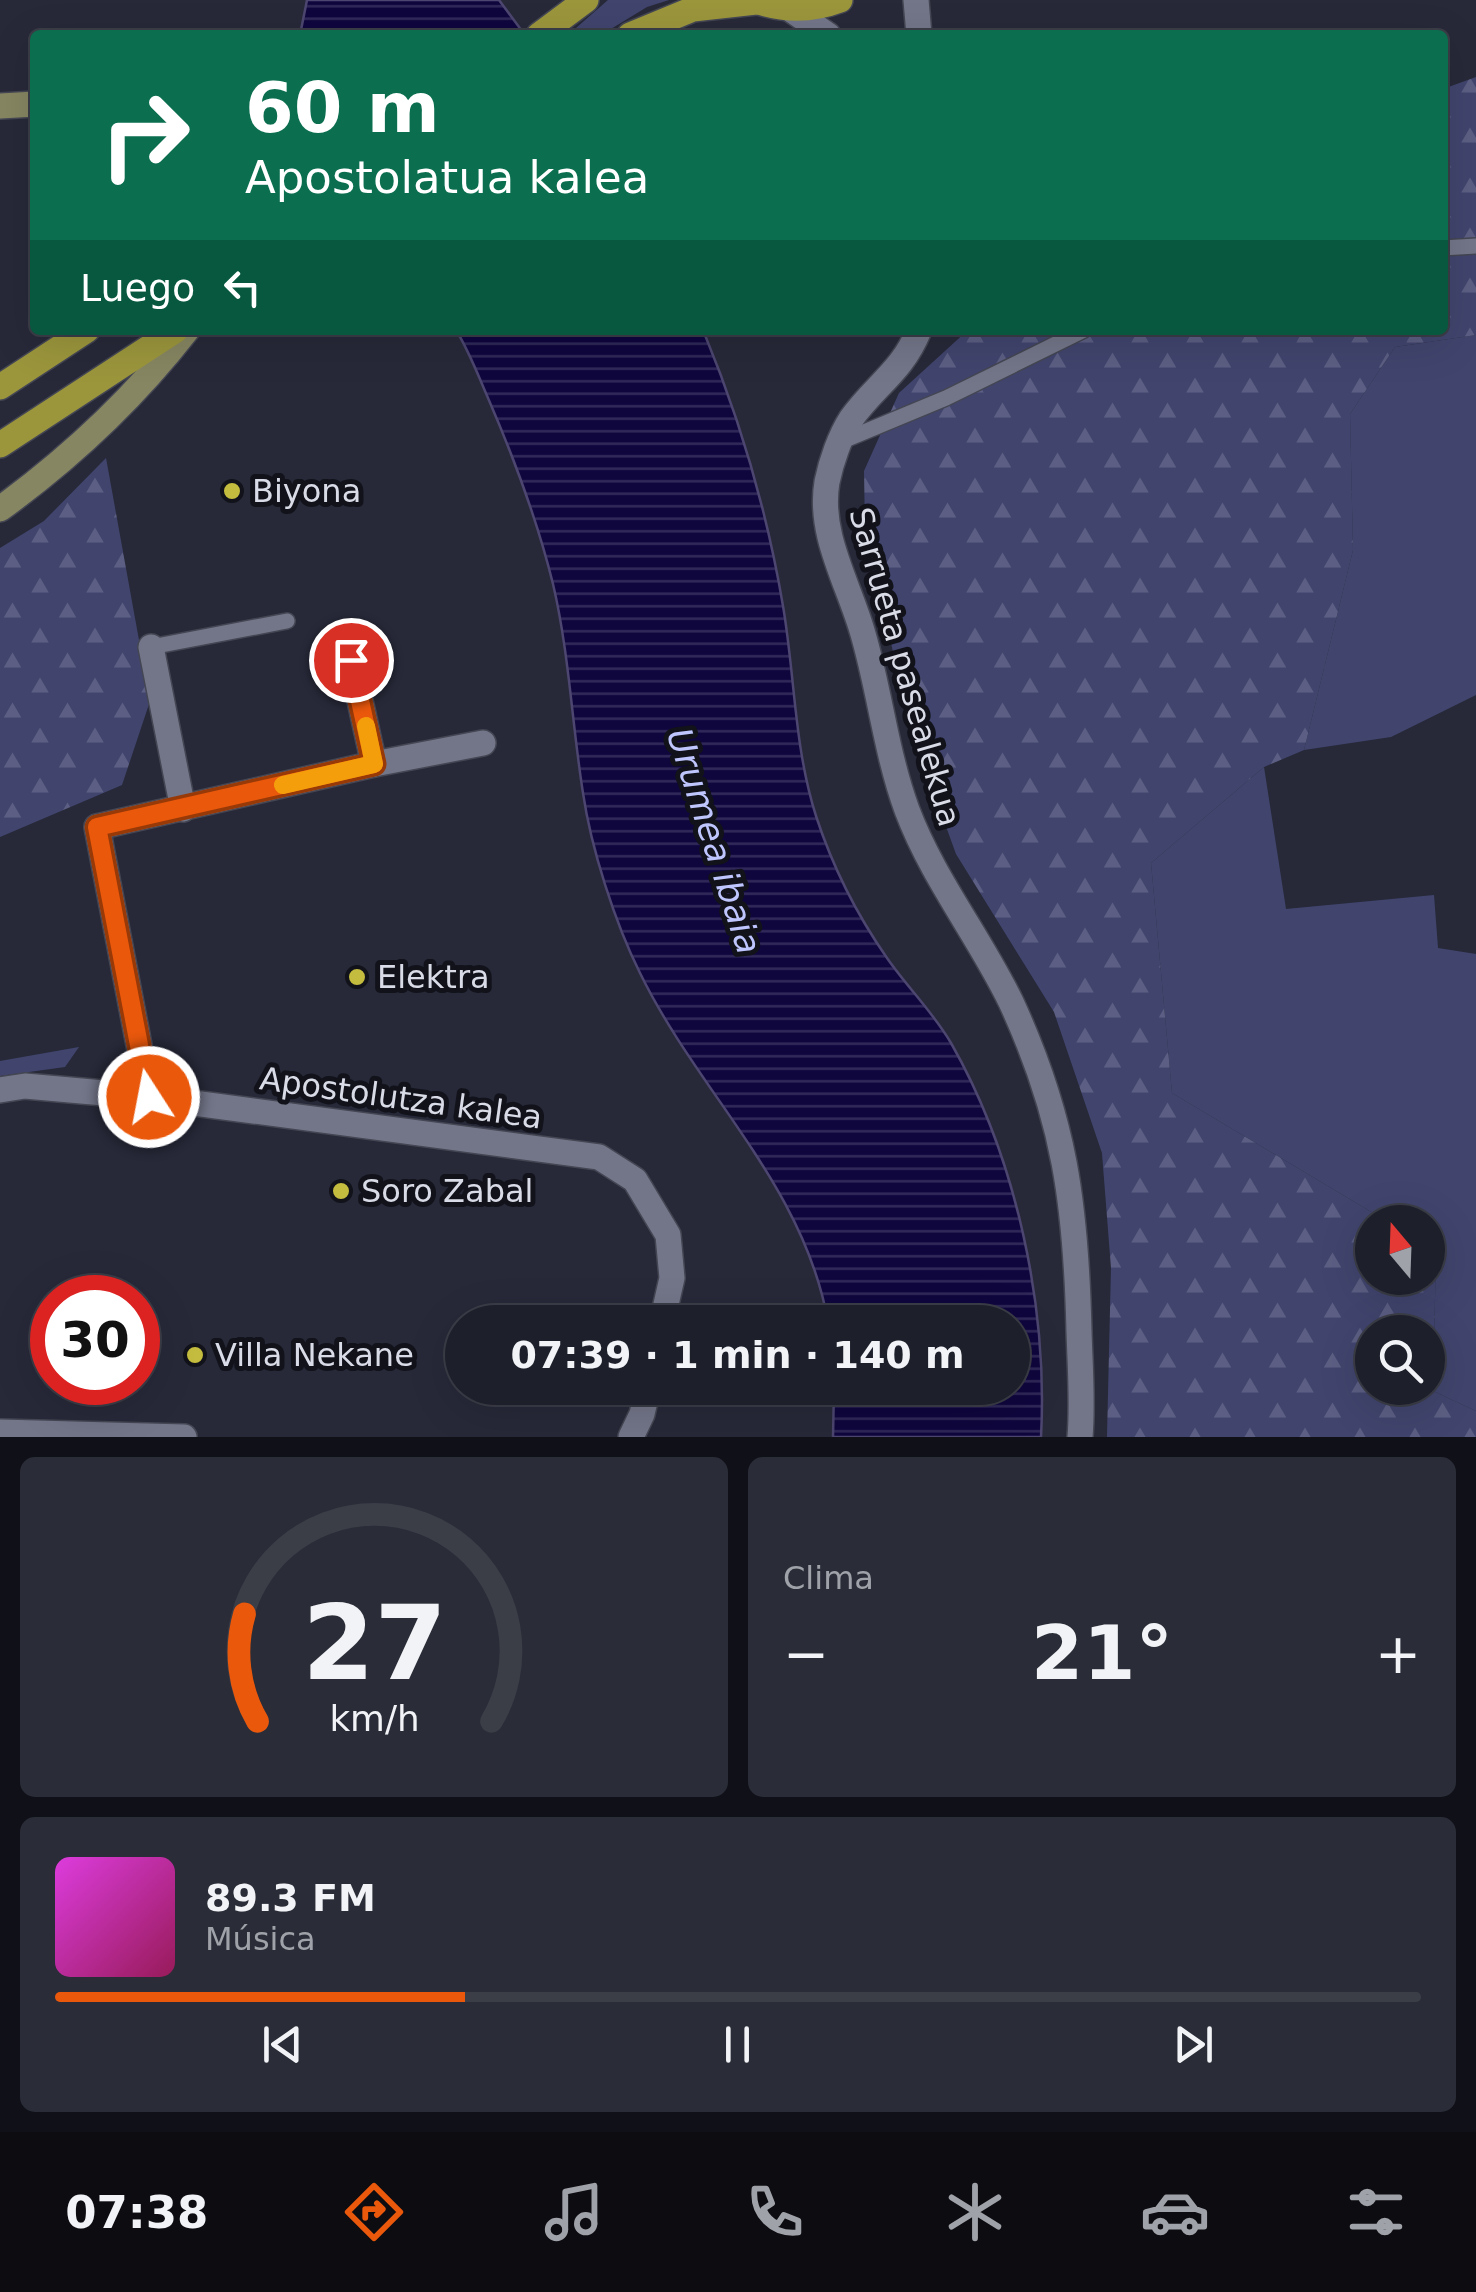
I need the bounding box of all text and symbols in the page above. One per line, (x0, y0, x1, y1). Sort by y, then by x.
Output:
text: 60 m (245, 67, 440, 149)
icon: right (80, 70, 210, 200)
text: Apostolatua kalea (245, 151, 649, 204)
icon: left (215, 260, 270, 315)
text: Luego (80, 266, 195, 310)
place label: Biyona (252, 472, 361, 510)
marker: Biyona (221, 480, 243, 502)
street label: Sarrueta pasealekua (841, 503, 969, 831)
pin (309, 618, 394, 703)
icon: arrive (324, 633, 379, 688)
water label: Urumea ibaia (659, 723, 769, 959)
place label: Elektra (377, 958, 490, 996)
marker: Elektra (346, 966, 368, 988)
position arrow (97, 1045, 201, 1149)
street label: Apostolutza kalea (257, 1059, 545, 1137)
place label: Soro Zabal (361, 1172, 533, 1210)
marker: Soro Zabal (330, 1180, 352, 1202)
north arrow (1355, 1205, 1445, 1295)
map controls (1355, 1205, 1445, 1405)
speed limit sign: 30 (30, 1275, 160, 1405)
button: search (1355, 1315, 1445, 1405)
text: 07:39 · 1 min · 140 m (510, 1333, 965, 1377)
place label: Villa Nekane (215, 1336, 414, 1374)
marker: Villa Nekane (184, 1344, 206, 1366)
text: Clima (783, 1559, 874, 1597)
text: 27 (302, 1582, 446, 1704)
text: 21° (1031, 1609, 1173, 1697)
text: − (783, 1622, 829, 1686)
text: + (1375, 1622, 1421, 1686)
text: km/h (329, 1698, 419, 1739)
text: 89.3 FM (205, 1876, 376, 1920)
text: Música (205, 1920, 316, 1958)
icon: previous (255, 2017, 310, 2072)
icon: pause (710, 2017, 765, 2072)
icon: next (1166, 2017, 1221, 2072)
icon: directions (339, 2177, 409, 2247)
icon: music (539, 2177, 609, 2247)
icon: phone (740, 2177, 810, 2247)
icon: climate (940, 2177, 1010, 2247)
icon: car (1140, 2177, 1210, 2247)
icon: filters (1341, 2177, 1411, 2247)
text: 07:38 (65, 2186, 208, 2239)

